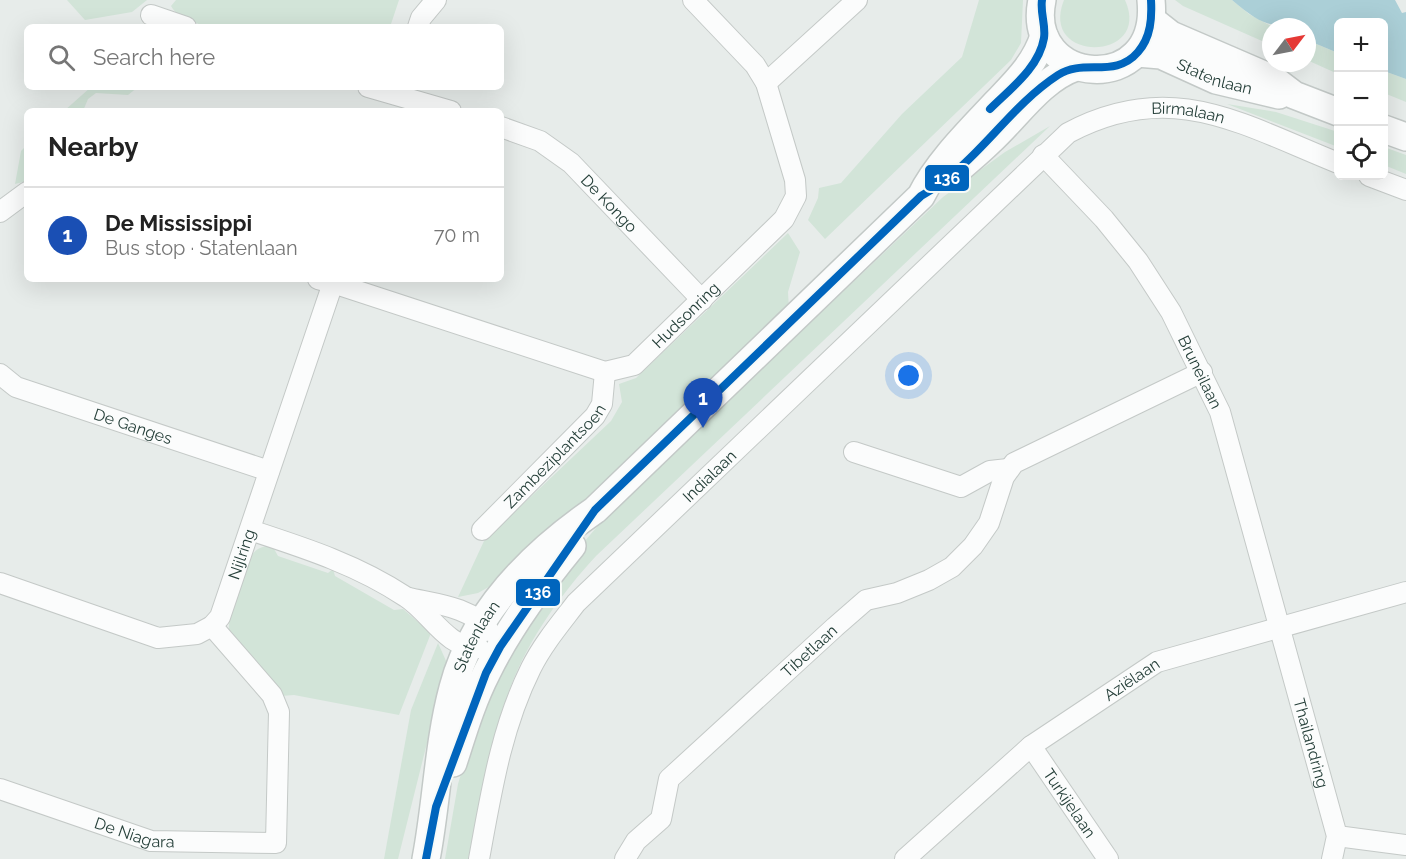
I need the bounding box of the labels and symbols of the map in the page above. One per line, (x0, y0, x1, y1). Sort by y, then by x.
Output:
north arrow (1262, 18, 1316, 72)
street label: Statenlaan (1174, 54, 1254, 98)
street label: Birmalaan (1151, 98, 1227, 127)
line badge: 136 (924, 164, 970, 192)
text: 136 (934, 169, 961, 188)
street label: De Kongo (577, 170, 641, 236)
street label: Hudsonring (648, 278, 723, 352)
street label: Bruneilaan (1174, 332, 1226, 412)
your location (894, 361, 923, 390)
pin: 1 (684, 378, 722, 428)
street label: Zambeziplantsoen (500, 401, 609, 512)
street label: De Ganges (91, 404, 175, 448)
street label: Indialaan (679, 446, 740, 506)
street label: Nijlring (224, 526, 259, 582)
line badge: 136 (515, 578, 561, 607)
text: 136 (525, 583, 552, 602)
street label: Statenlaan (449, 597, 503, 675)
street label: Tibetlaan (777, 621, 841, 681)
street label: Aziëlaan (1100, 654, 1163, 704)
street label: Thailandring (1290, 696, 1333, 790)
street label: Turkijelaan (1040, 765, 1100, 841)
street label: De Niagara (92, 813, 175, 851)

